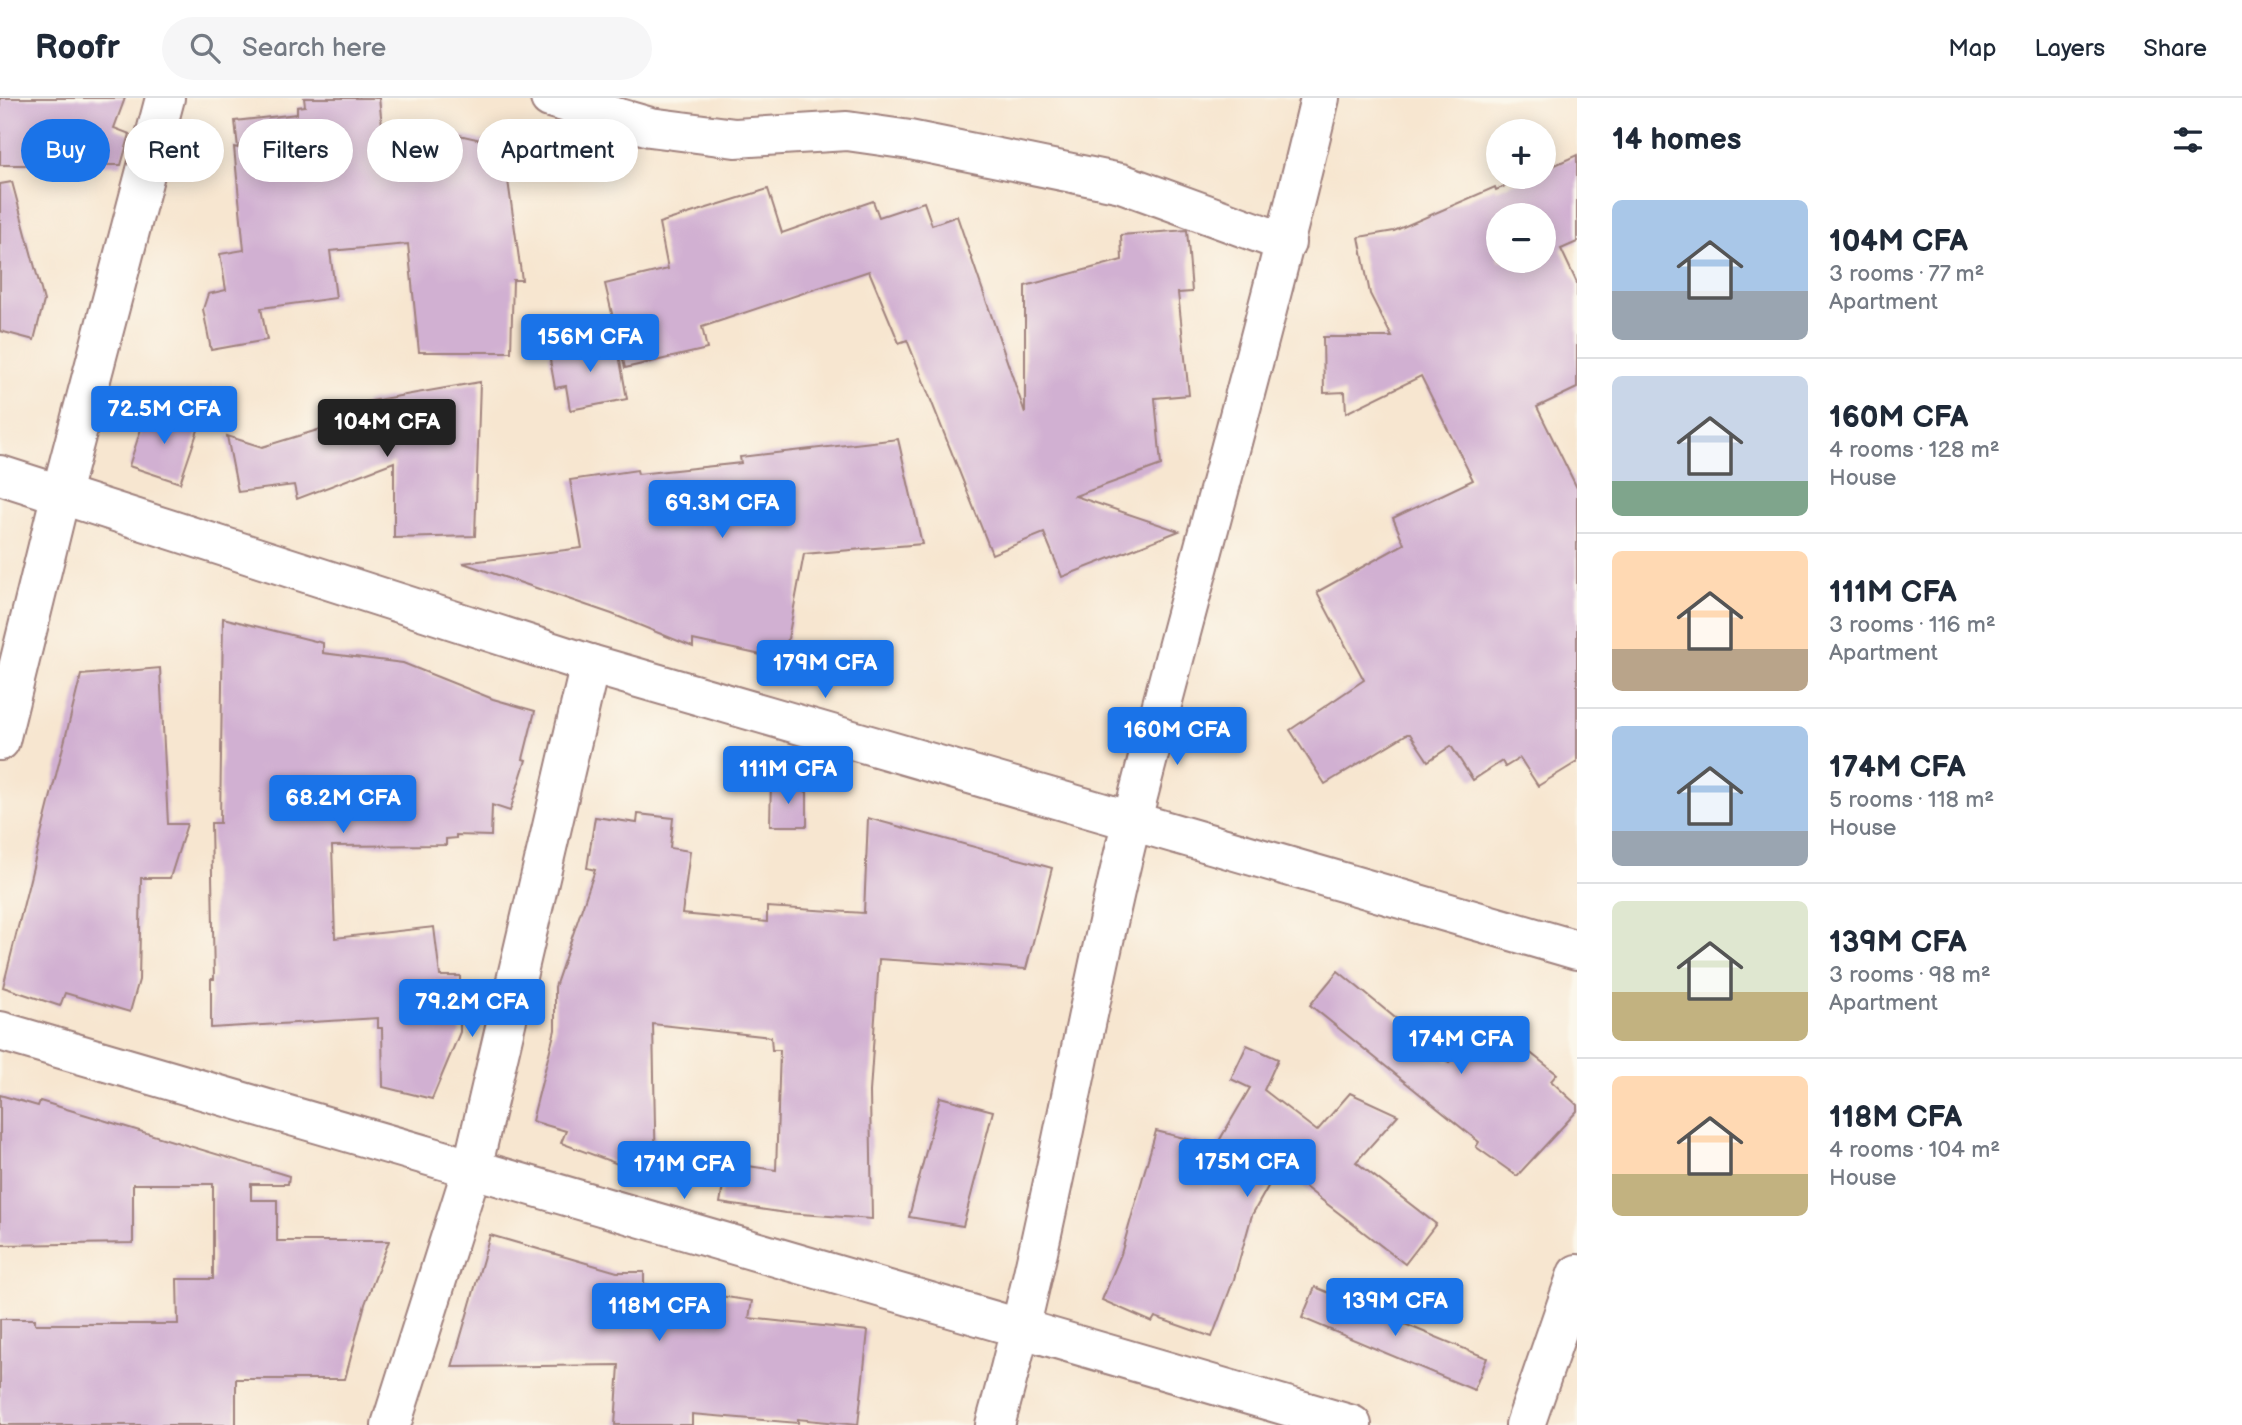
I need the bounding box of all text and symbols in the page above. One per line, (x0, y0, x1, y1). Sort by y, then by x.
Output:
search box (162, 17, 652, 80)
text: Roofr (35, 28, 120, 68)
icon: search (186, 29, 224, 67)
text: Search here (242, 33, 386, 64)
text: Map (1948, 34, 1996, 63)
text: Layers (2034, 34, 2105, 63)
text: Share (2143, 34, 2207, 63)
chip: Buy (21, 119, 110, 182)
chip: Rent (124, 119, 224, 182)
chip: Filters (238, 119, 353, 182)
chip: New (367, 119, 463, 182)
chip: Apartment (477, 119, 638, 182)
map controls (1486, 119, 1556, 273)
button: + (1486, 119, 1556, 189)
icon: filters (2169, 121, 2207, 159)
text: 14 homes (1612, 122, 1741, 158)
button: − (1486, 203, 1556, 273)
text: 104M CFA (1829, 224, 1968, 260)
icon: home (1668, 228, 1752, 312)
text: 3 rooms · 77 m² (1829, 260, 1985, 288)
text: Apartment (1829, 288, 1938, 316)
pin: 156M CFA (518, 314, 662, 374)
text: 156M CFA (537, 323, 643, 351)
pin: 72.5M CFA (84, 386, 244, 446)
text: 72.5M CFA (107, 395, 221, 423)
pin: 104M CFA (315, 400, 459, 459)
text: 160M CFA (1829, 400, 1968, 436)
icon: home (1668, 404, 1752, 488)
text: 104M CFA (334, 408, 440, 436)
text: 4 rooms · 128 m² (1829, 436, 2000, 464)
text: House (1829, 464, 1896, 492)
pin: 69.3M CFA (642, 480, 802, 540)
text: 69.3M CFA (665, 489, 779, 517)
text: 111M CFA (1829, 575, 1957, 611)
icon: home (1668, 579, 1752, 663)
text: 3 rooms · 116 m² (1829, 611, 1996, 639)
text: Apartment (1829, 639, 1938, 667)
pin: 179M CFA (753, 640, 897, 700)
text: 179M CFA (773, 649, 877, 677)
pin: 160M CFA (1105, 708, 1249, 767)
text: 160M CFA (1124, 716, 1230, 744)
pin: 111M CFA (716, 746, 860, 806)
text: 174M CFA (1829, 750, 1966, 786)
icon: home (1668, 754, 1752, 838)
text: 111M CFA (739, 755, 837, 783)
pin: 68.2M CFA (263, 776, 423, 835)
text: 68.2M CFA (285, 784, 401, 812)
text: 5 rooms · 118 m² (1829, 786, 1994, 814)
text: House (1829, 814, 1896, 842)
text: 139M CFA (1829, 925, 1967, 961)
icon: home (1668, 929, 1752, 1013)
text: 3 rooms · 98 m² (1829, 961, 1991, 989)
pin: 79.2M CFA (392, 979, 552, 1039)
text: 79.2M CFA (415, 988, 529, 1016)
text: Apartment (1829, 989, 1938, 1017)
pin: 174M CFA (1389, 1016, 1533, 1076)
text: 174M CFA (1409, 1025, 1513, 1053)
text: 118M CFA (1829, 1100, 1962, 1136)
icon: home (1668, 1104, 1752, 1188)
text: 4 rooms · 104 m² (1829, 1136, 2000, 1164)
pin: 175M CFA (1175, 1140, 1319, 1199)
pin: 171M CFA (612, 1142, 756, 1201)
text: 175M CFA (1195, 1148, 1299, 1176)
text: 171M CFA (634, 1150, 734, 1178)
text: House (1829, 1164, 1896, 1192)
pin: 139M CFA (1323, 1278, 1467, 1338)
pin: 118M CFA (587, 1284, 731, 1343)
text: 139M CFA (1342, 1287, 1448, 1315)
text: 118M CFA (608, 1292, 710, 1320)

